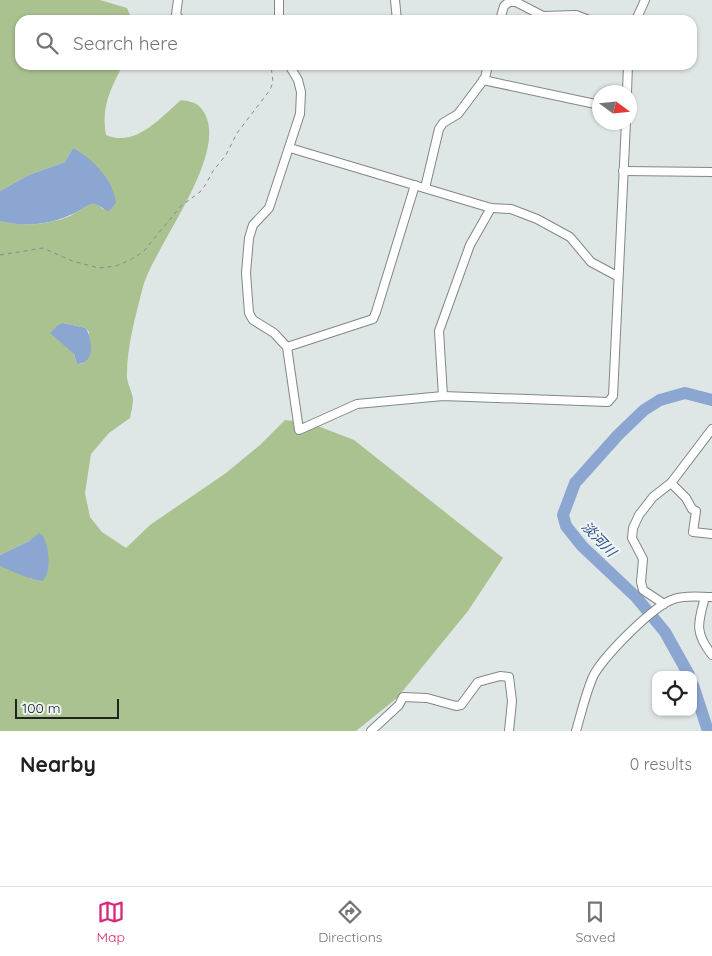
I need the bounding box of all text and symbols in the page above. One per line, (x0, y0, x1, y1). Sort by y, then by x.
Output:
search box (15, 15, 697, 70)
icon: search (33, 29, 61, 57)
text: Search here (73, 31, 178, 55)
north arrow (592, 85, 637, 130)
water label: 淡河川 (578, 518, 621, 562)
map controls (652, 671, 697, 716)
button: locate (652, 671, 697, 716)
scale bar (15, 696, 119, 719)
text: 100 m (22, 699, 60, 717)
text: Nearby (20, 751, 96, 777)
text: 0 results (630, 754, 692, 774)
tab: Map (97, 898, 125, 946)
tab: Directions (318, 898, 382, 946)
tab: Saved (575, 898, 615, 946)

